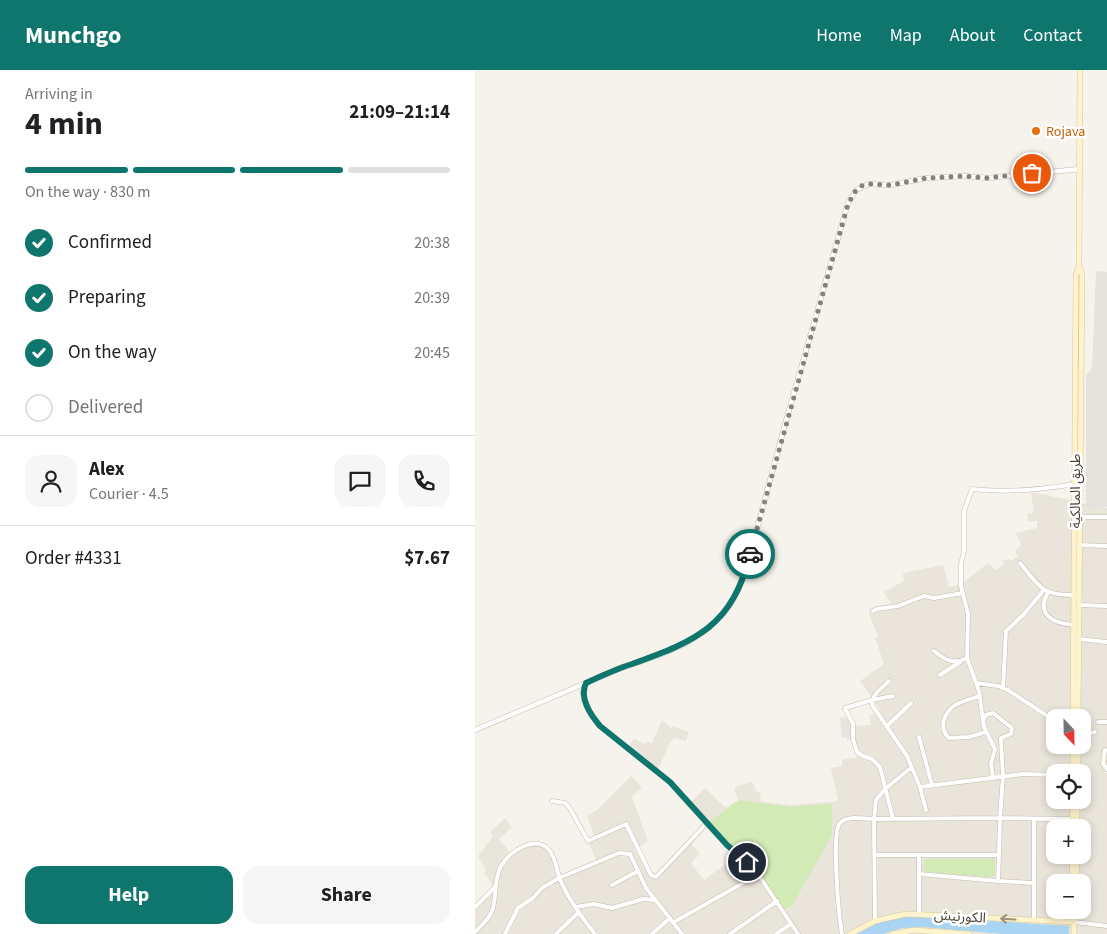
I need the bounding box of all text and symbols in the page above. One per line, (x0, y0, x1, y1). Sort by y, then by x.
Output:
text: Munchgo (25, 18, 121, 53)
text: Home (816, 23, 862, 48)
text: Map (890, 23, 922, 48)
text: About (950, 23, 995, 48)
text: Contact (1023, 23, 1082, 48)
text: Arriving in (25, 83, 93, 105)
text: 21:09–21:14 (349, 99, 450, 126)
text: 4 min (25, 101, 103, 147)
place label: Rojava (1046, 122, 1085, 142)
marker: Rojava (1030, 125, 1042, 137)
pin (1011, 152, 1053, 194)
icon: bag (1018, 159, 1046, 187)
text: On the way · 830 m (25, 181, 150, 203)
icon: check (25, 229, 53, 257)
text: Confirmed (68, 229, 152, 256)
text: 20:38 (414, 232, 450, 254)
icon: check (25, 284, 53, 312)
text: Preparing (68, 284, 146, 311)
text: 20:39 (414, 287, 450, 309)
icon: check (25, 339, 53, 367)
text: On the way (68, 339, 157, 366)
text: 20:45 (414, 342, 450, 364)
text: Delivered (68, 394, 143, 421)
street label: طريق المالكية (1066, 454, 1086, 528)
button: person (25, 455, 77, 507)
button: chat (334, 455, 386, 507)
button: phone (398, 455, 450, 507)
text: Alex (89, 456, 125, 483)
text: Courier · 4.5 (89, 483, 169, 505)
courier (725, 529, 775, 579)
icon: car (736, 540, 764, 568)
text: Order #4331 (25, 545, 122, 572)
text: $7.67 (404, 545, 450, 572)
north arrow (1046, 709, 1091, 754)
map controls (1046, 709, 1091, 919)
button: locate (1046, 764, 1091, 809)
button: + (1046, 819, 1091, 864)
pin (726, 841, 768, 883)
icon: home (733, 848, 761, 876)
button: Help (25, 866, 233, 924)
button: Share (243, 866, 450, 924)
button: − (1046, 874, 1091, 919)
street label: الكورنيش (933, 905, 987, 929)
one-way arrow (1000, 914, 1016, 923)

